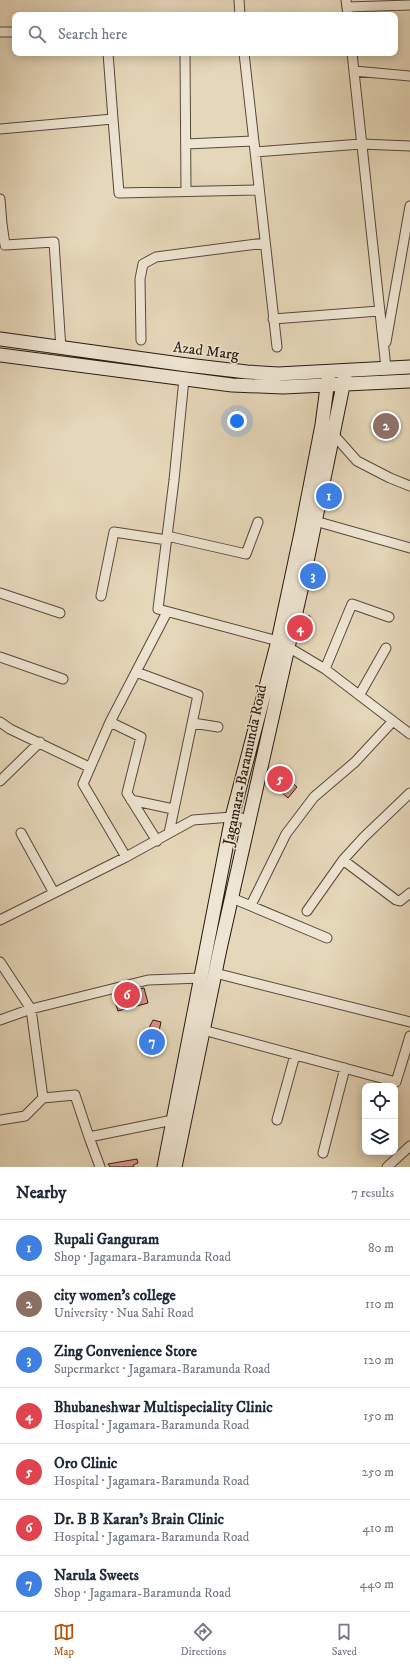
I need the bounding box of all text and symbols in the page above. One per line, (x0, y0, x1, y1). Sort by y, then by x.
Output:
search box (12, 12, 398, 56)
icon: search (26, 23, 48, 45)
text: Search here (58, 25, 127, 44)
street label: Azad Marg (172, 338, 241, 365)
your location (227, 411, 247, 431)
pin: 2 (373, 411, 399, 441)
pin: 1 (316, 481, 342, 511)
pin: 3 (300, 561, 326, 591)
pin: 4 (287, 613, 313, 643)
street label: Jagamara-Baramunda Road (218, 683, 271, 849)
pin: 5 (267, 764, 293, 794)
pin: 6 (114, 980, 140, 1010)
pin: 7 (139, 1027, 165, 1057)
map controls (362, 1083, 398, 1155)
button: locate (362, 1083, 398, 1119)
button: layers (362, 1119, 398, 1155)
text: Nearby (16, 1182, 66, 1204)
text: 7 results (351, 1185, 394, 1201)
text: Rupali Ganguram (54, 1230, 159, 1249)
text: 1 (27, 1240, 31, 1256)
text: 80 m (368, 1240, 394, 1256)
text: Shop · Jagamara-Baramunda Road (54, 1249, 231, 1265)
text: city women's college (54, 1286, 176, 1305)
text: 2 (26, 1296, 32, 1312)
text: 110 m (365, 1296, 394, 1312)
text: University · Nua Sahi Road (54, 1305, 194, 1321)
text: Zing Convenience Store (54, 1342, 197, 1361)
text: 3 (27, 1352, 31, 1368)
text: 120 m (363, 1352, 394, 1368)
text: Supermarket · Jagamara-Baramunda Road (54, 1361, 270, 1377)
text: Bhubaneshwar Multispeciality Clinic (54, 1398, 273, 1417)
text: 4 (25, 1408, 33, 1424)
text: 150 m (363, 1408, 394, 1424)
text: Hospital · Jagamara-Baramunda Road (54, 1417, 249, 1433)
text: Oro Clinic (54, 1454, 117, 1473)
text: 5 (26, 1464, 32, 1480)
text: 250 m (362, 1464, 394, 1480)
text: Hospital · Jagamara-Baramunda Road (54, 1473, 249, 1489)
text: Dr. B B Karan's Brain Clinic (54, 1510, 224, 1529)
text: 6 (26, 1520, 32, 1536)
text: 410 m (362, 1520, 394, 1536)
text: Hospital · Jagamara-Baramunda Road (54, 1529, 249, 1545)
text: Narula Sweets (54, 1566, 139, 1585)
text: 7 (26, 1576, 32, 1592)
text: 440 m (359, 1576, 394, 1592)
text: Shop · Jagamara-Baramunda Road (54, 1585, 231, 1601)
tab: Map (53, 1621, 75, 1659)
tab: Directions (181, 1621, 226, 1659)
tab: Saved (332, 1621, 357, 1659)

